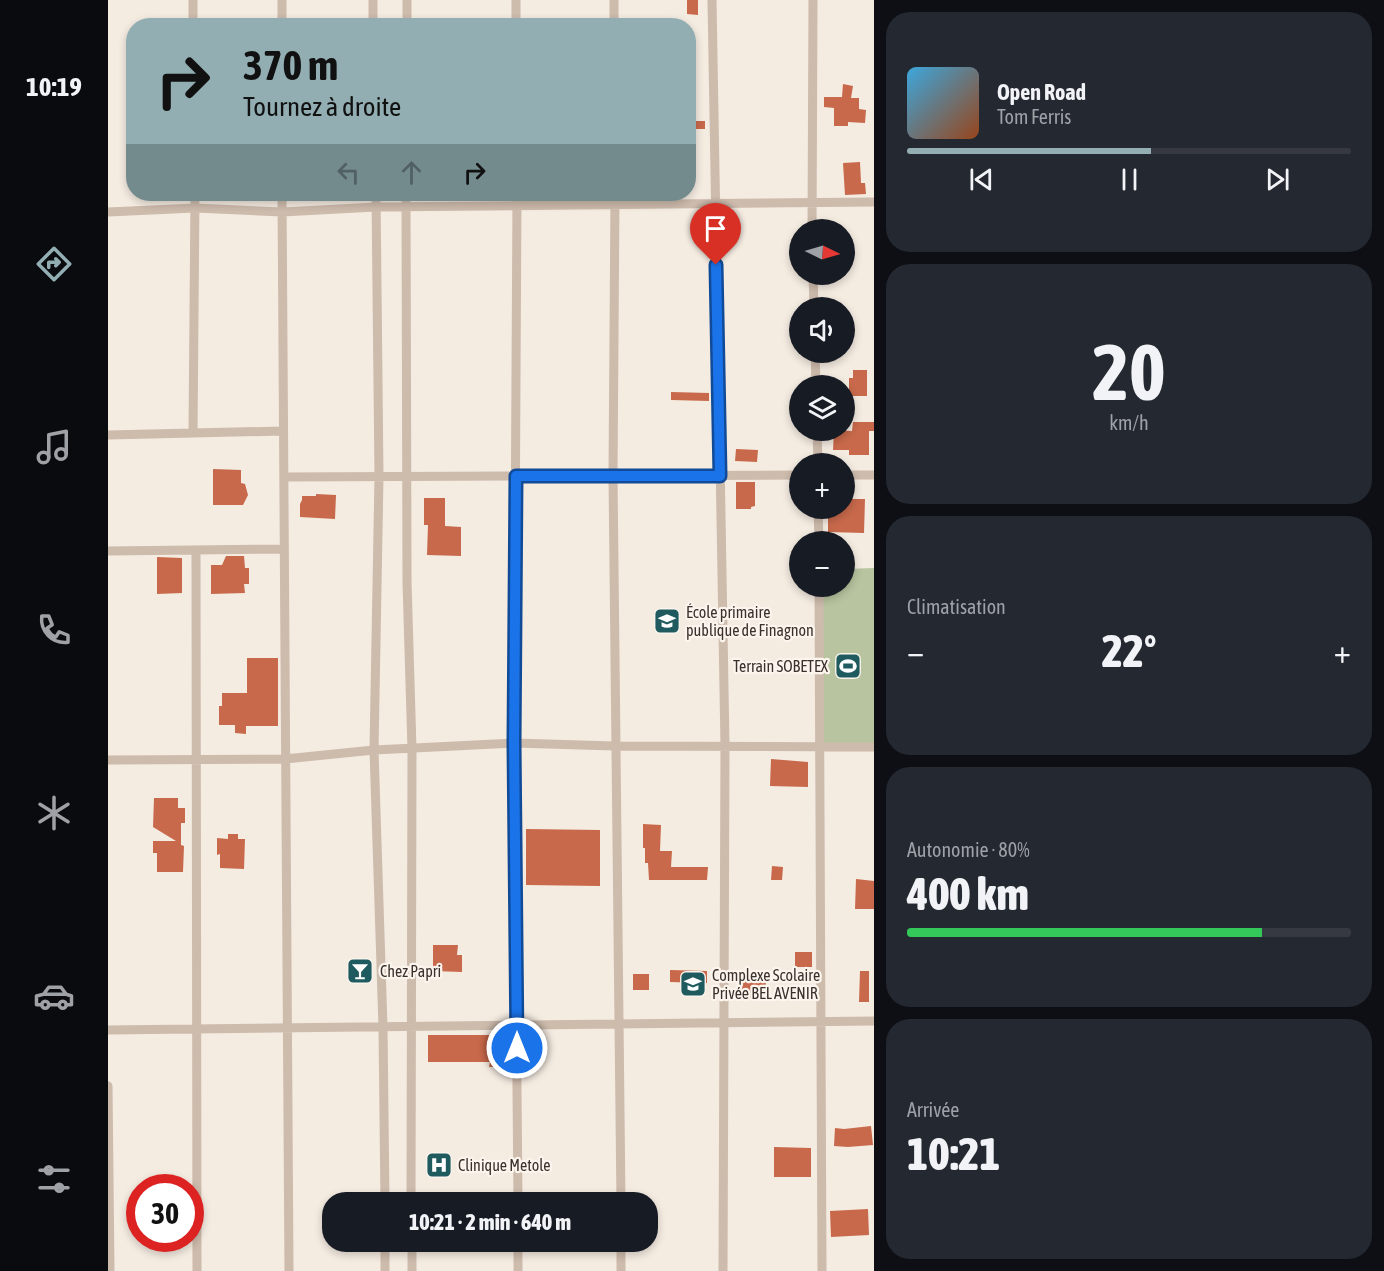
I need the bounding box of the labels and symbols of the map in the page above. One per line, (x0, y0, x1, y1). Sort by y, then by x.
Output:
pin (690, 203, 741, 265)
north arrow (789, 219, 855, 285)
place label: École primaire publique de Finagnon (686, 603, 814, 640)
school or university icon: École primaire publique de Finagnon (652, 606, 682, 636)
sports icon: Terrain SOBETEX (833, 651, 863, 681)
place label: Terrain SOBETEX (733, 657, 829, 675)
bar icon: Chez Papri (345, 956, 375, 986)
place label: Chez Papri (380, 962, 441, 981)
place label: Complexe Scolaire Privée BEL AVENIR (712, 966, 820, 1002)
school or university icon: Complexe Scolaire Privée BEL AVENIR (678, 969, 708, 999)
position arrow (485, 1016, 549, 1080)
hospital icon: Clinique Metole (424, 1150, 454, 1180)
place label: Clinique Metole (458, 1156, 551, 1175)
speed limit sign: 30 (126, 1174, 204, 1252)

